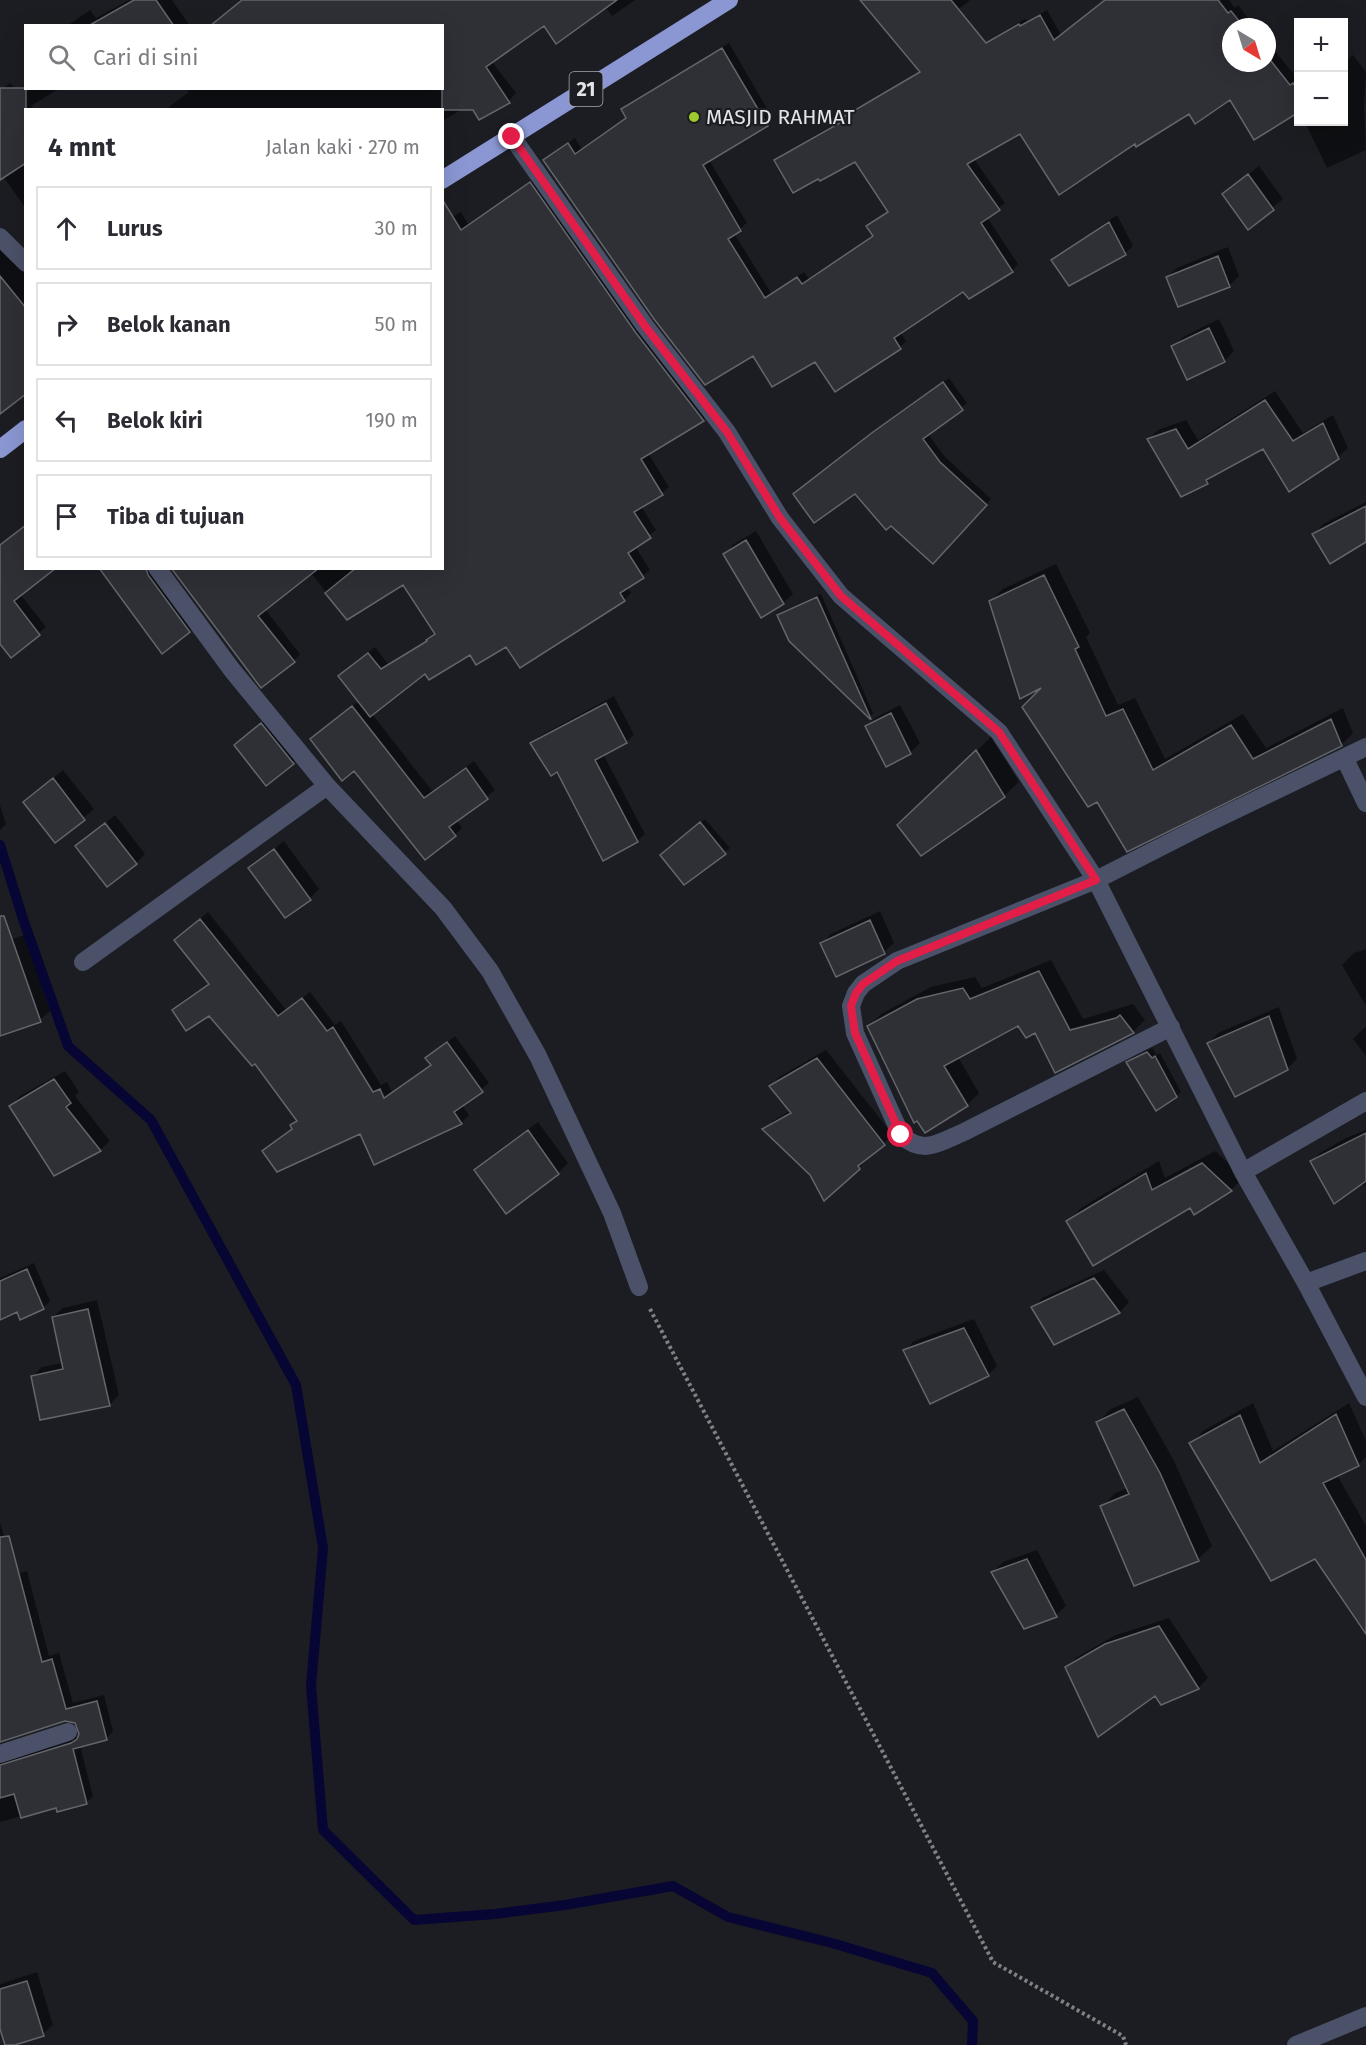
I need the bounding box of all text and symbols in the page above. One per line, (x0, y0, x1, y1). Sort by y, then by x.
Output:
north arrow (1222, 18, 1276, 72)
map controls (1294, 18, 1348, 126)
button: + (1294, 18, 1348, 72)
search box (24, 24, 444, 90)
icon: search (45, 41, 78, 74)
text: Cari di sini (93, 44, 198, 71)
road number: 21 (570, 72, 602, 106)
button: − (1294, 72, 1348, 126)
place label: MASJID RAHMAT (706, 104, 855, 130)
marker: MASJID RAHMAT (687, 110, 701, 124)
route end (498, 123, 524, 149)
text: 4 mnt (48, 132, 116, 163)
text: Jalan kaki · 270 m (266, 135, 420, 159)
icon: ahead (50, 212, 83, 245)
text: Lurus (107, 215, 163, 242)
text: 30 m (374, 216, 418, 240)
icon: right (50, 308, 83, 341)
text: Belok kanan (107, 311, 231, 338)
text: 50 m (374, 312, 418, 336)
icon: left (50, 404, 83, 437)
text: Belok kiri (107, 407, 203, 434)
text: 190 m (365, 408, 418, 432)
icon: arrive (50, 500, 83, 533)
text: Tiba di tujuan (107, 503, 244, 530)
route start (887, 1121, 913, 1147)

